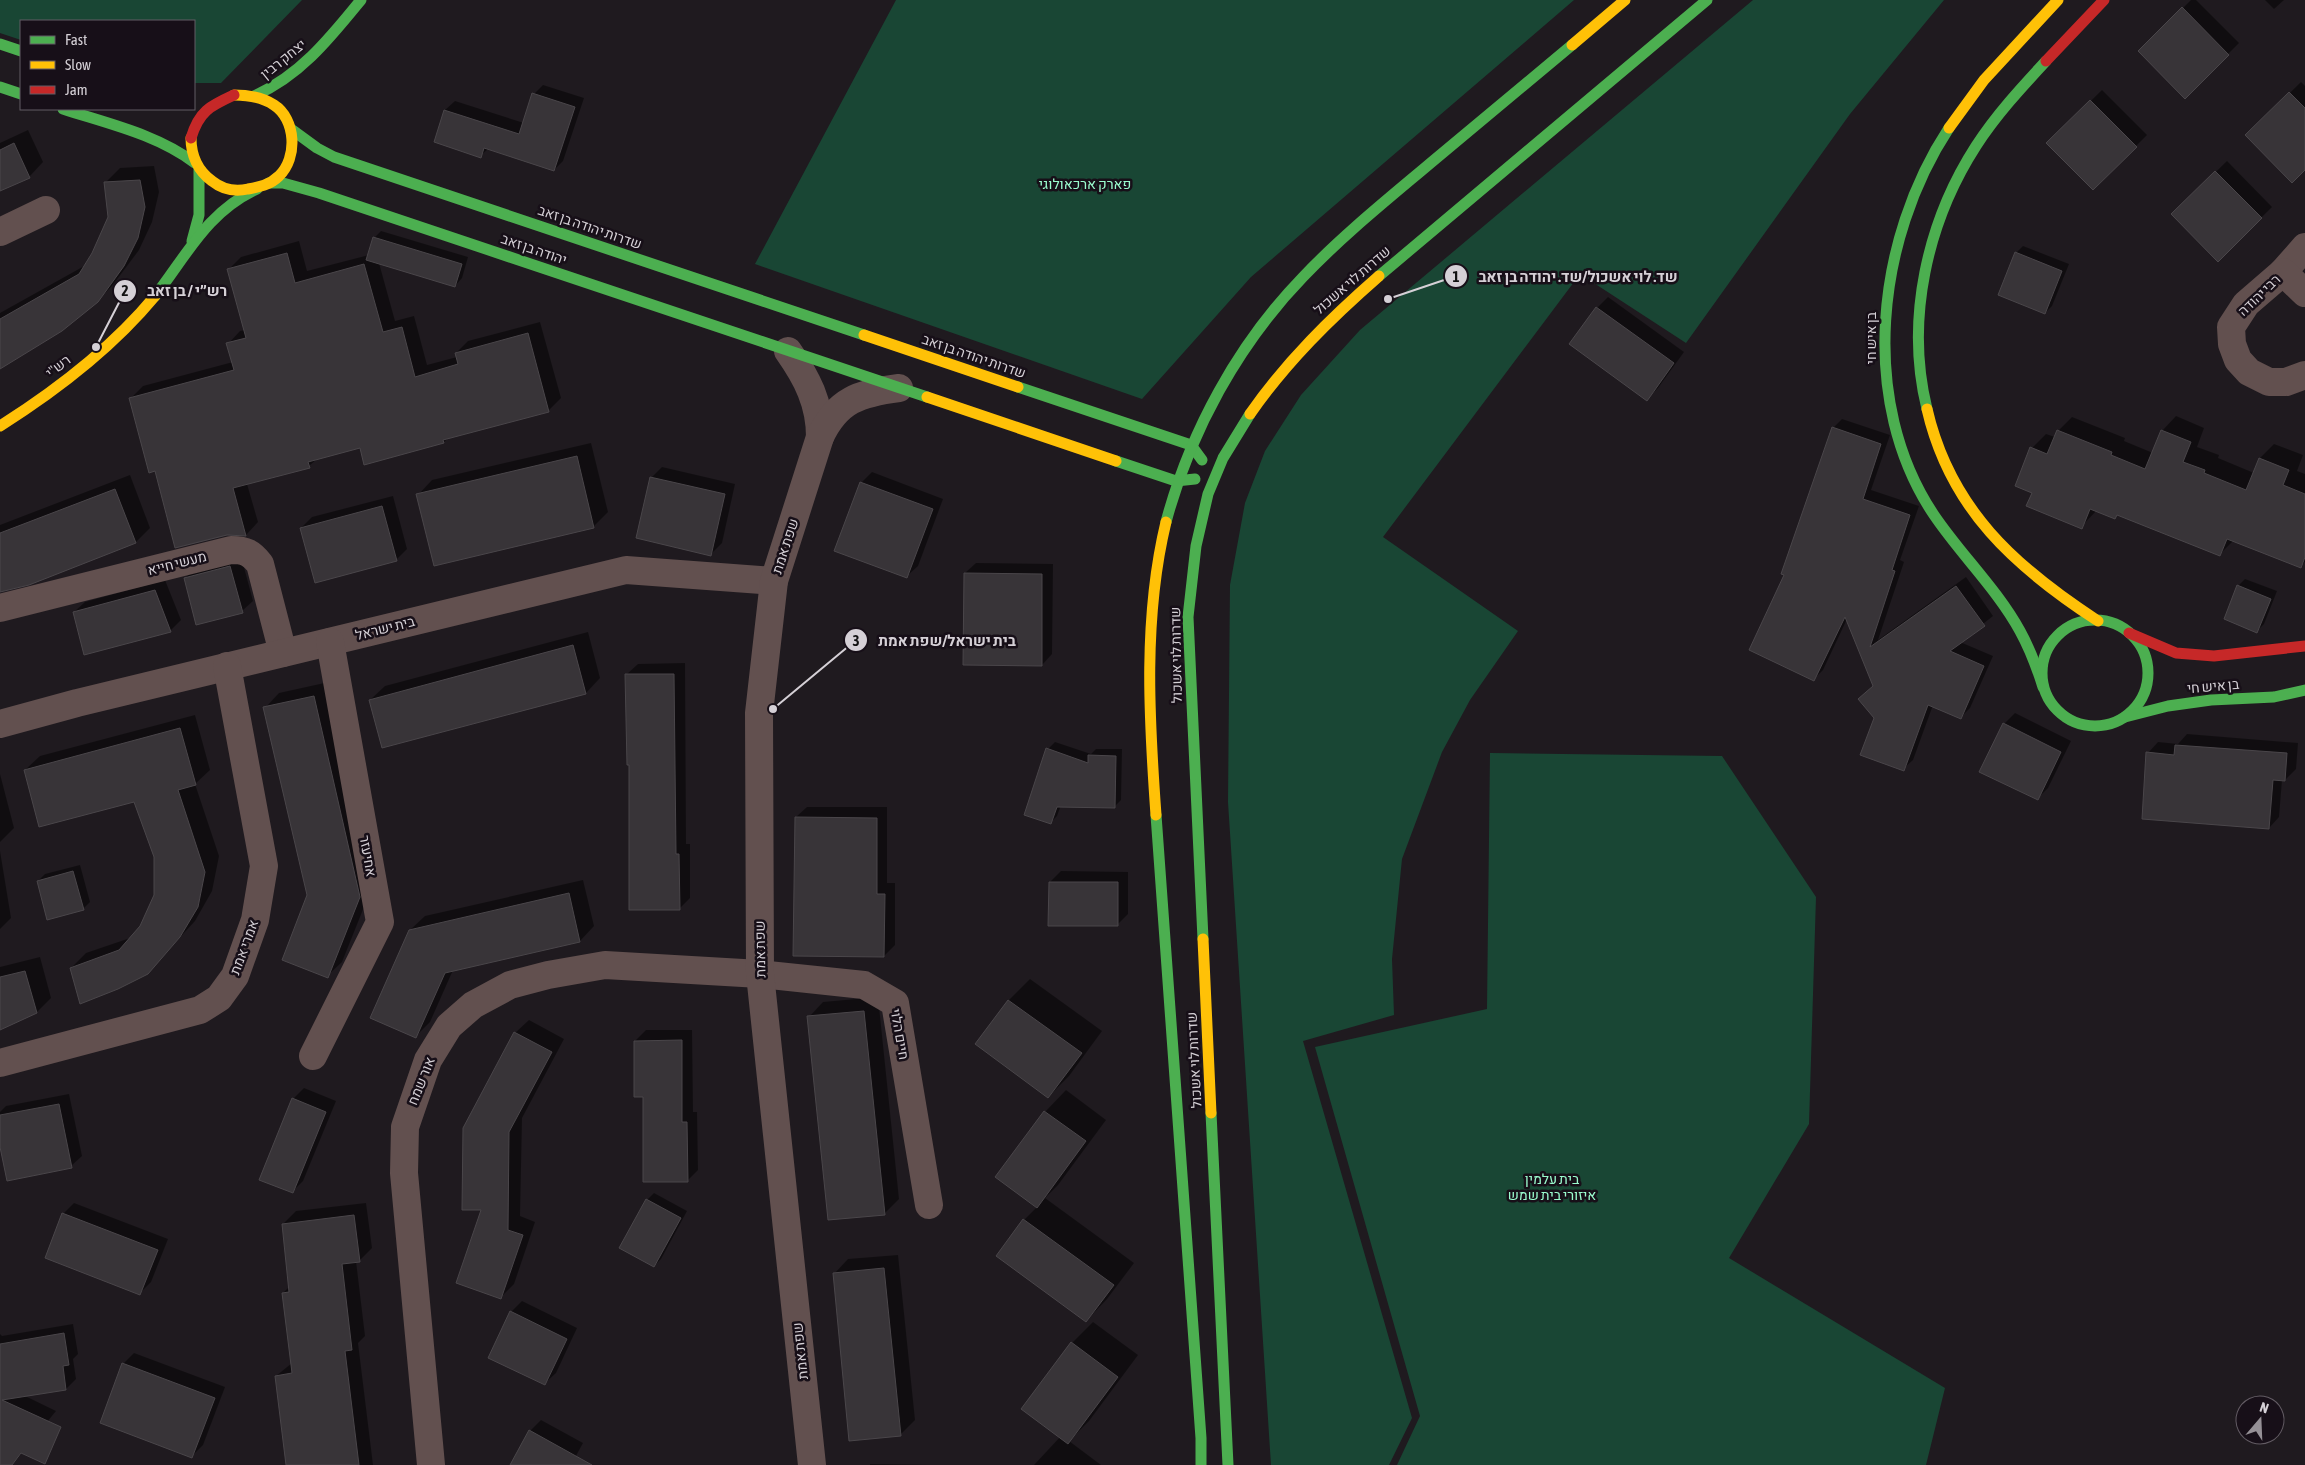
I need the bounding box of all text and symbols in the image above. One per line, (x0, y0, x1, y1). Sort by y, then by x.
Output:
legend (20, 20, 195, 110)
text: Fast (65, 31, 87, 48)
street label: יצחק רבין (257, 36, 309, 82)
text: Slow (65, 56, 91, 73)
text: Jam (65, 81, 88, 98)
park label: פארק ארכאולוגי (1039, 176, 1131, 192)
street label: שדרות יהודה בן זאב (536, 202, 644, 252)
street label: יהודה בן זאב (499, 230, 569, 268)
street label: שדרות לוי אשכול (1310, 242, 1394, 318)
callout: שד. לוי אשכול/שד. יהודה בן זאב (1444, 261, 1688, 291)
text: 1 (1452, 268, 1460, 285)
text: שד. לוי אשכול/שד. יהודה בן זאב (1478, 268, 1678, 285)
street label: רבי יהודה (2235, 271, 2283, 319)
callout: רש״י / בן זאב (112, 276, 237, 306)
text: 2 (121, 282, 129, 299)
text: רש״י / בן זאב (147, 282, 227, 299)
street label: בן איש חי (1863, 311, 1879, 364)
street label: שדרות יהודה בן זאב (920, 331, 1028, 381)
street label: רש"י (43, 351, 73, 381)
street label: שפת אמת (769, 516, 801, 576)
street label: מעשי חייא (146, 548, 208, 578)
street label: שדרות לוי אשכול (1167, 607, 1185, 703)
street label: בית ישראל (354, 613, 417, 643)
callout: בית ישראל/שפת אמת (843, 625, 1026, 655)
text: 3 (852, 632, 860, 649)
text: בית ישראל/שפת אמת (878, 632, 1016, 649)
street label: בן איש חי (2186, 676, 2240, 696)
street label: אחיעזר (357, 834, 379, 878)
street label: אמרי אמת (227, 917, 261, 977)
street label: שפת אמת (752, 920, 768, 978)
street label: חיים הלוי (888, 1007, 912, 1061)
street label: שדרות לוי אשכול (1183, 1011, 1205, 1109)
street label: אור שמח (404, 1055, 438, 1107)
park label: בית עלמין איזורי בית שמש (1508, 1171, 1596, 1203)
street label: שפת אמת (789, 1322, 811, 1380)
north arrow (2235, 1395, 2285, 1445)
text: N (2258, 1399, 2271, 1417)

